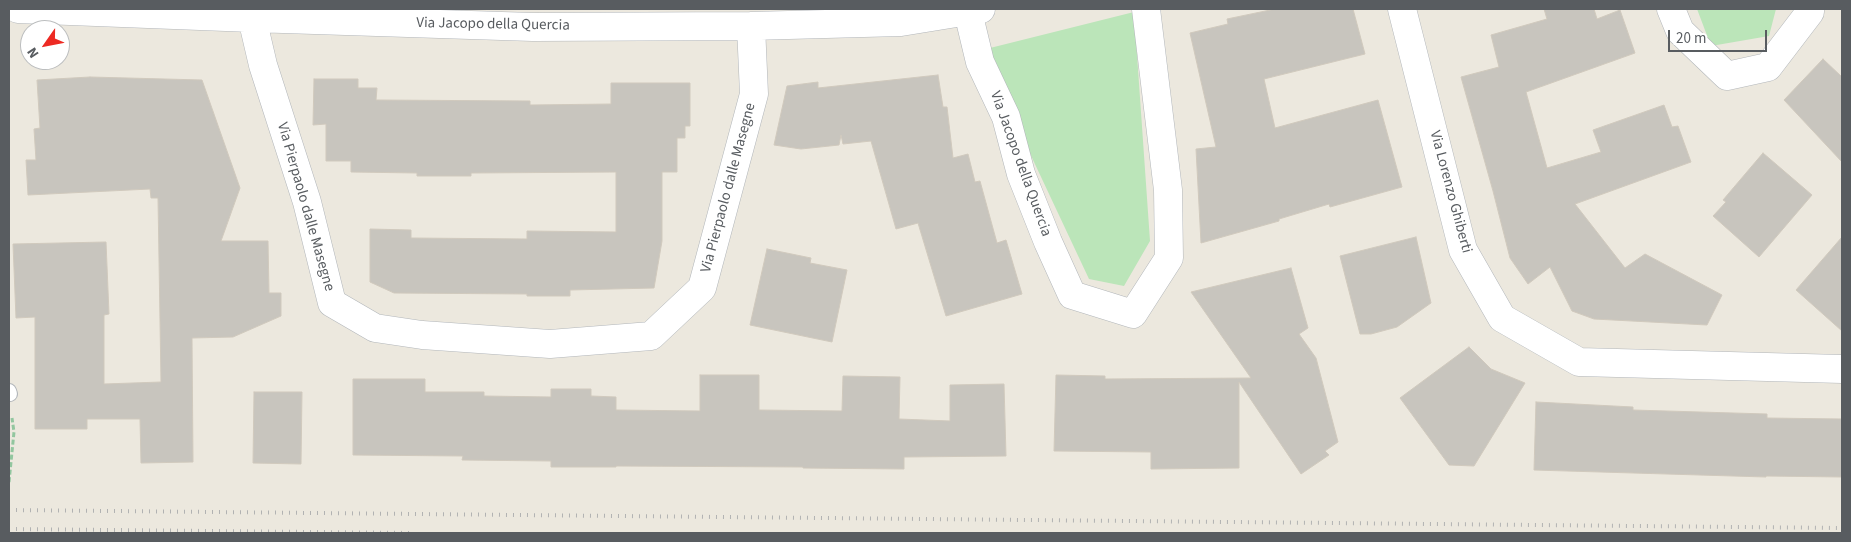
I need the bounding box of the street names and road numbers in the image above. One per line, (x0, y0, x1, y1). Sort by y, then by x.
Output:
street label: Via Jacopo della Quercia (416, 15, 570, 35)
street label: Via Jacopo della Quercia (985, 89, 1055, 239)
street label: Via Pierpaolo dalle Masegne (698, 101, 760, 275)
street label: Via Pierpaolo dalle Masegne (272, 121, 338, 293)
street label: Via Lorenzo Ghiberti (1425, 129, 1475, 255)

